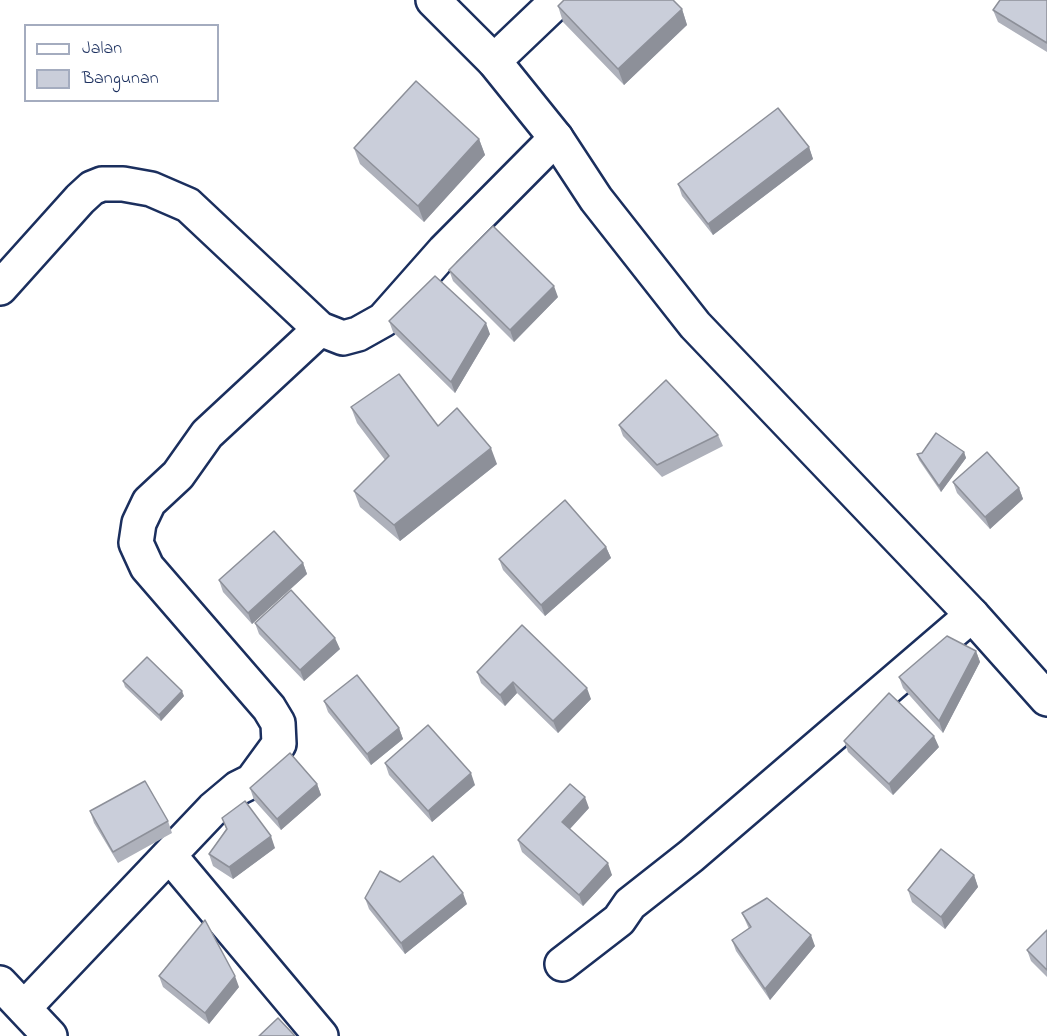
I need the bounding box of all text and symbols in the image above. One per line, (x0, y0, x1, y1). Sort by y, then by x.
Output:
legend (24, 24, 219, 102)
text: Jalan (82, 36, 122, 62)
text: Bangunan (82, 66, 159, 92)

